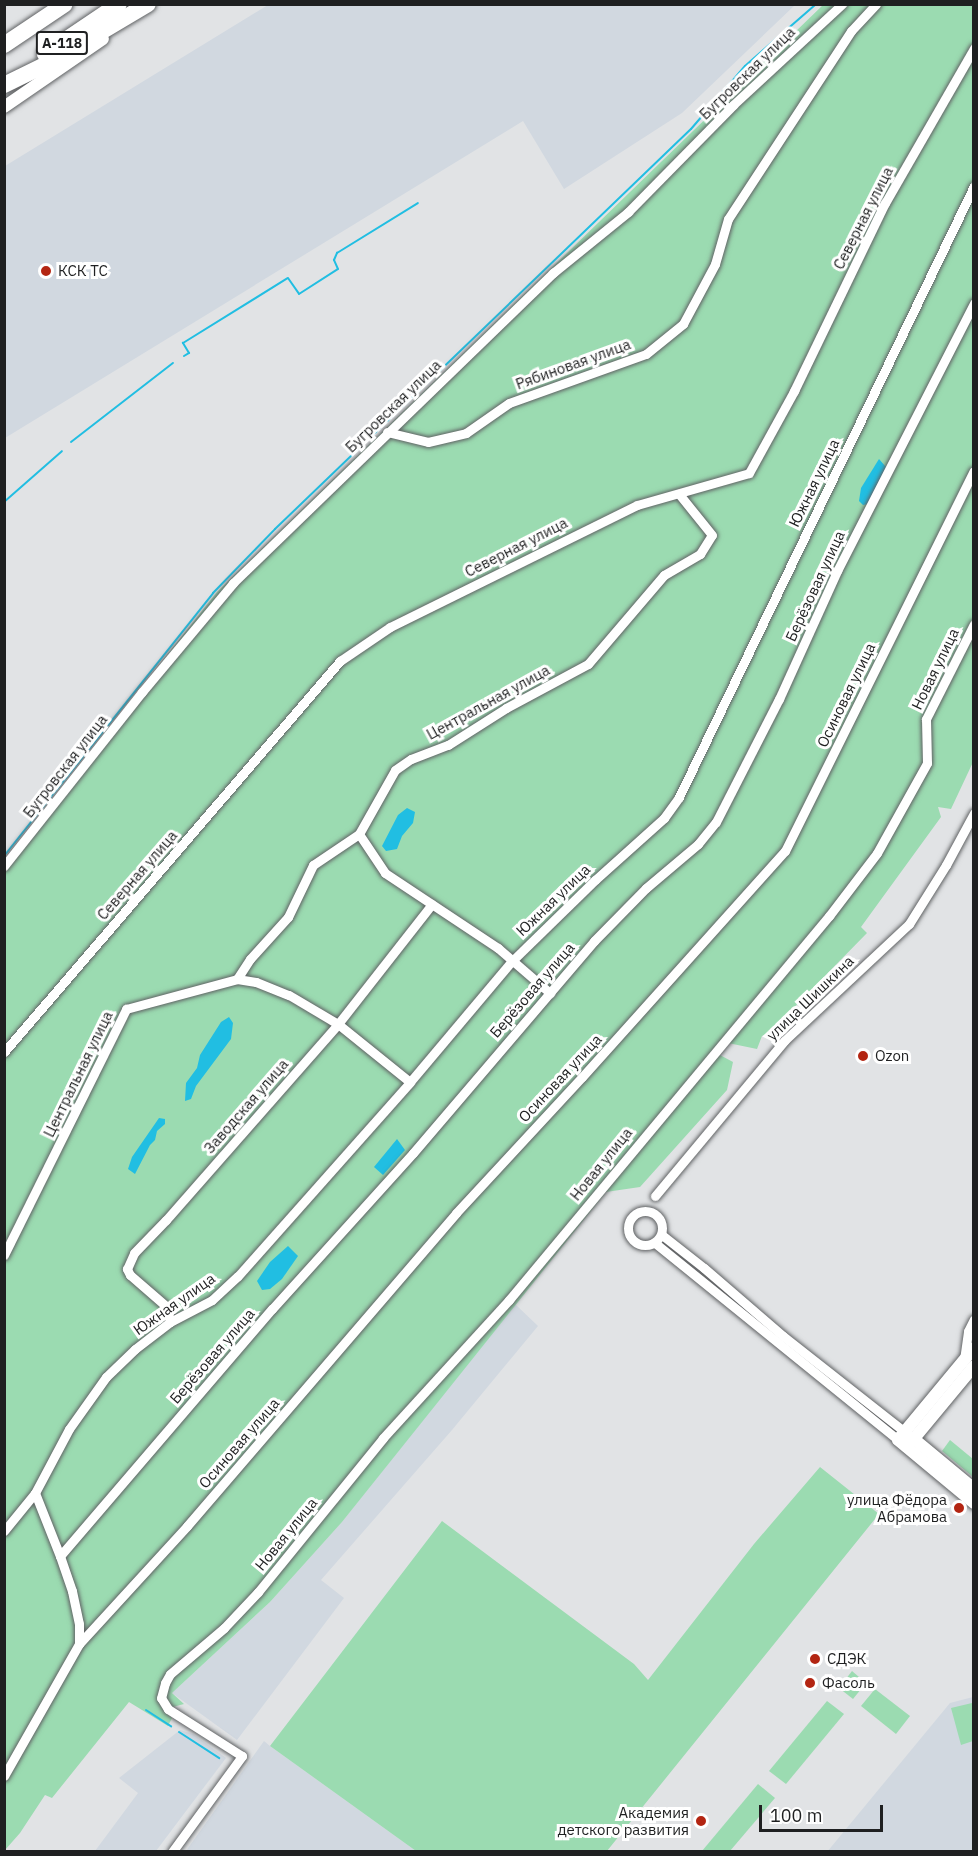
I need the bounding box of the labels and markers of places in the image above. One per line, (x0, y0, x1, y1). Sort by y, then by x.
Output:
place label: КСК ТС (58, 262, 108, 280)
marker: КСК ТС (39, 264, 53, 278)
place label: Ozon (875, 1047, 909, 1065)
marker: Ozon (856, 1049, 870, 1063)
place label: улица Фёдора Абрамова (847, 1490, 947, 1525)
marker: улица Фёдора Абрамова (952, 1501, 966, 1515)
place label: СДЭК (827, 1650, 867, 1668)
marker: СДЭК (808, 1652, 822, 1666)
place label: Фасоль (822, 1674, 875, 1692)
marker: Фасоль (803, 1676, 817, 1690)
place label: Академия детского развития (558, 1803, 689, 1838)
marker: Академия детского развития (694, 1814, 708, 1828)

